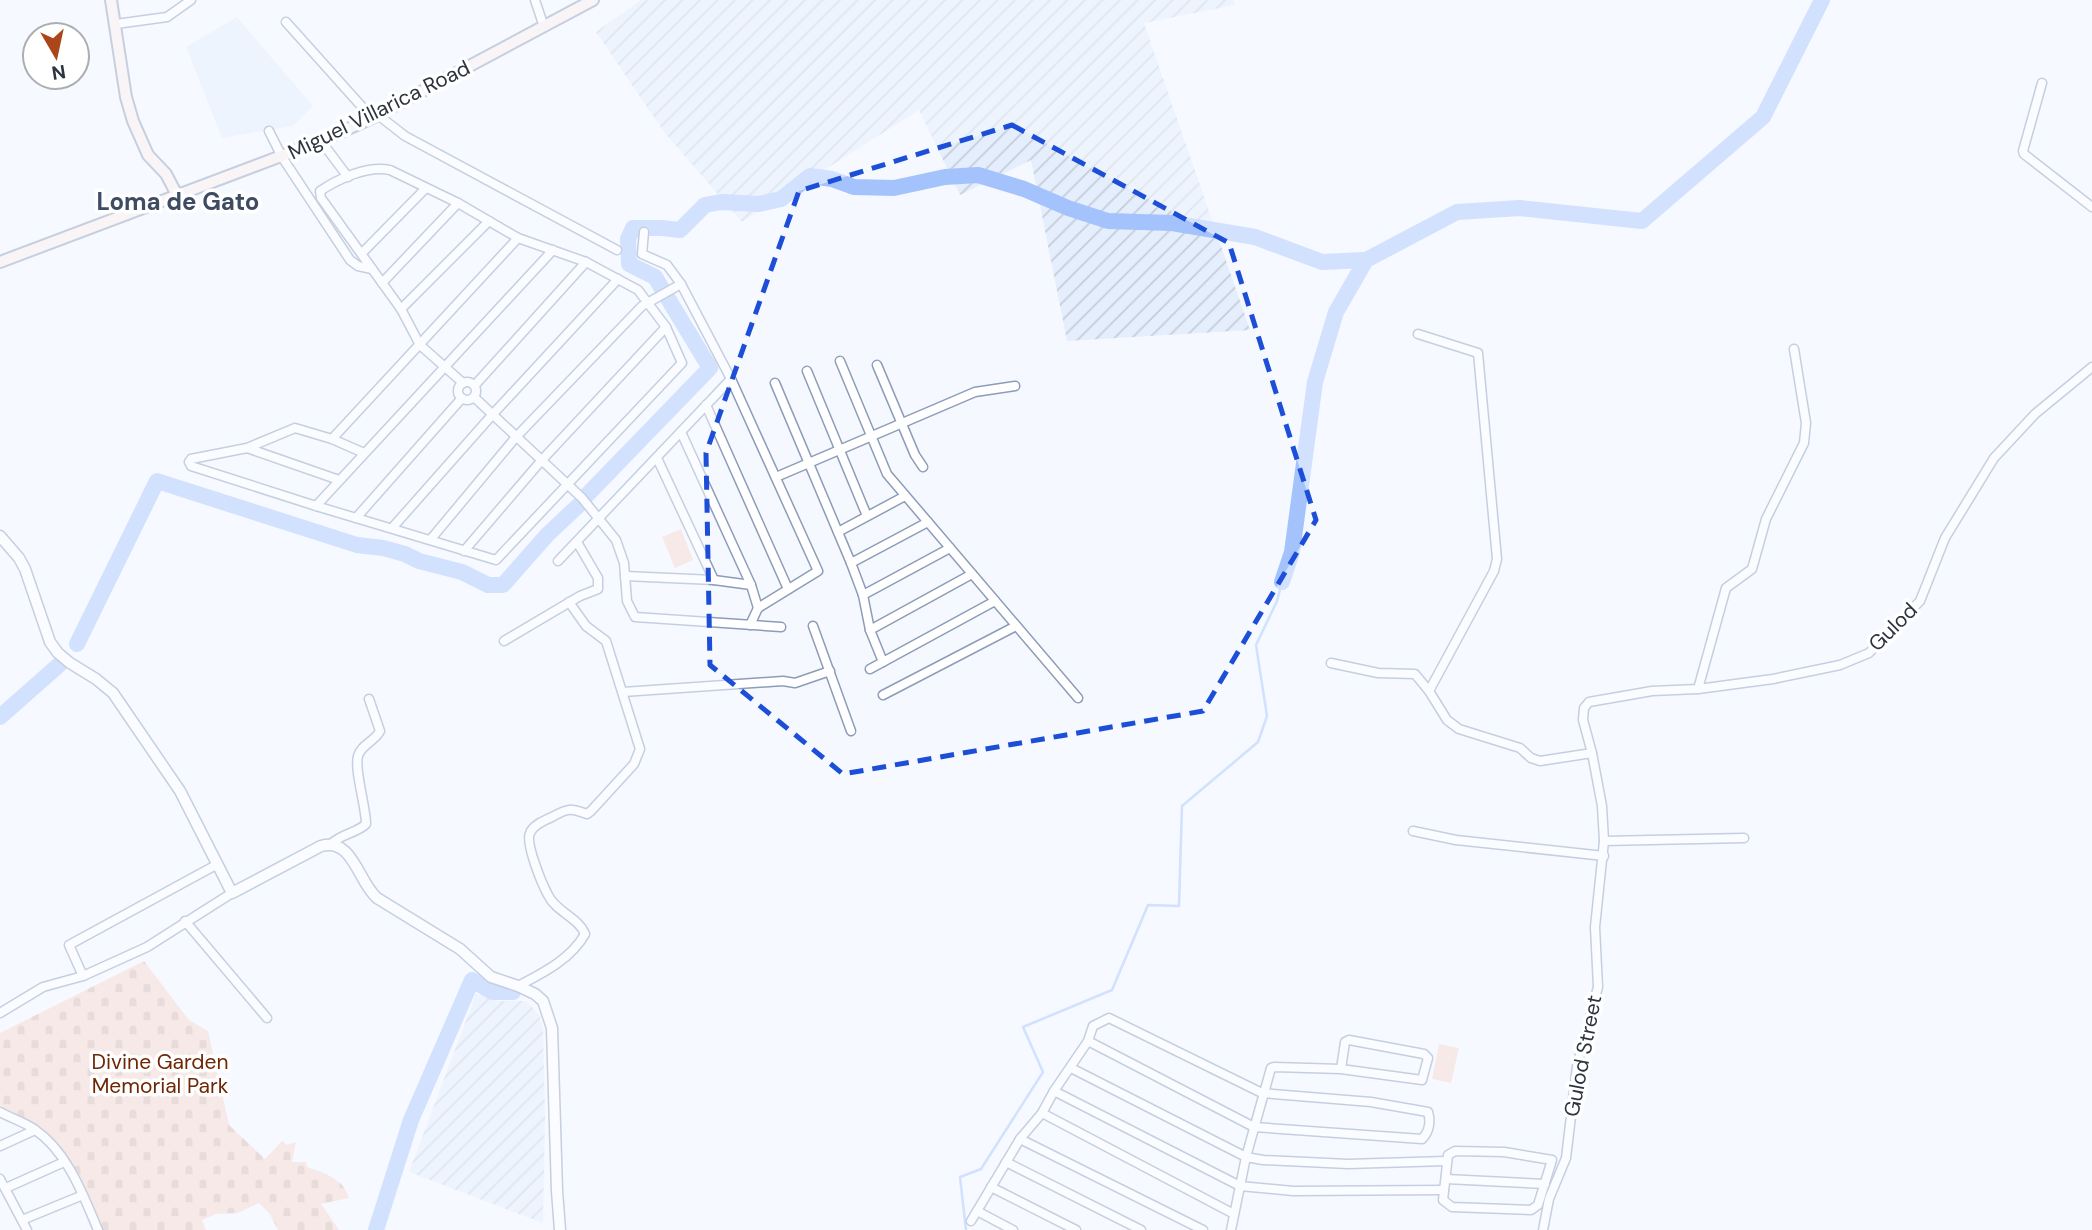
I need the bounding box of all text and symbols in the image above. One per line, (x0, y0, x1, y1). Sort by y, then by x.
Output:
north arrow (21, 21, 91, 91)
street label: Miguel Villarica Road (283, 54, 475, 166)
text: N (50, 59, 67, 86)
district label: Loma de Gato (97, 186, 259, 217)
street label: Gulod (1863, 597, 1923, 657)
street label: Gulod Street (1557, 993, 1609, 1119)
park label: Divine Garden Memorial Park (91, 1048, 229, 1100)

